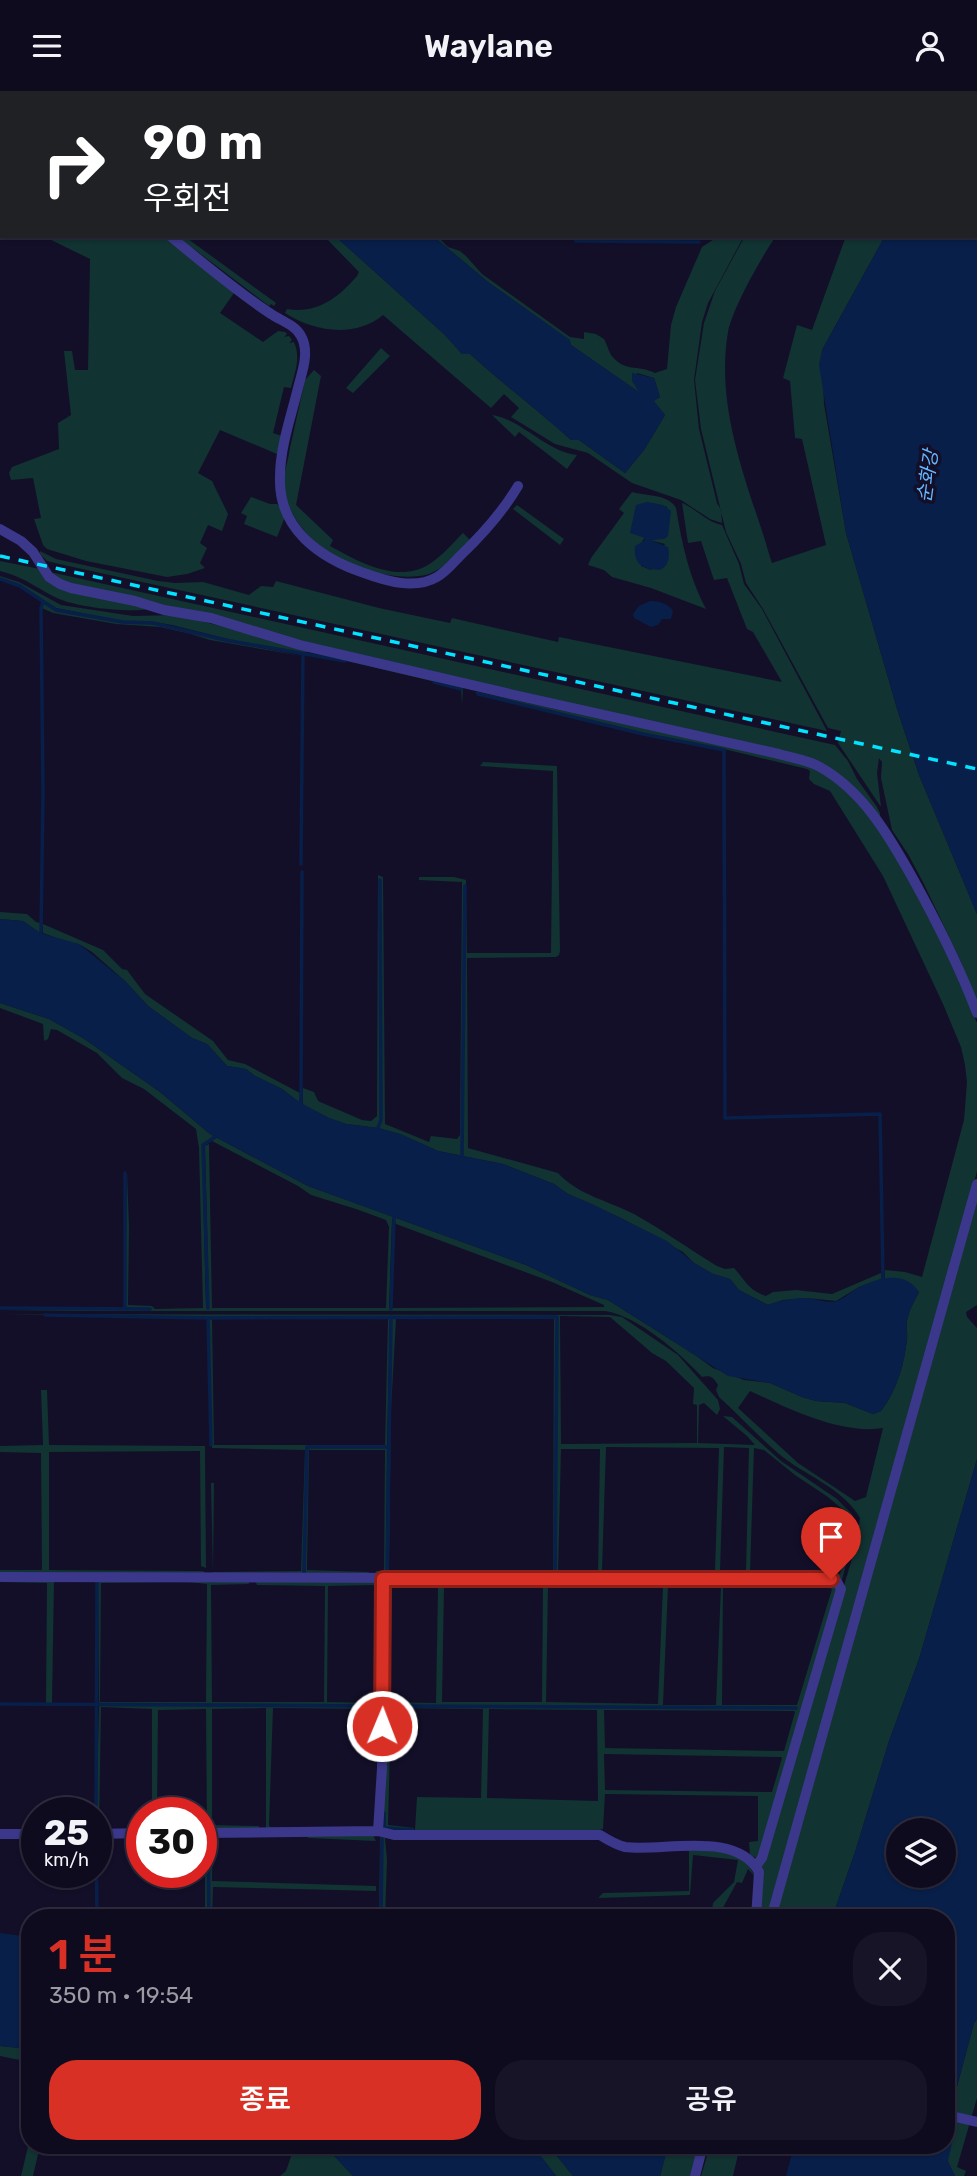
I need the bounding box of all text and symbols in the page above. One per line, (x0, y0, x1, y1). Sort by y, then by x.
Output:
icon: menu (28, 27, 66, 65)
text: Waylane (424, 27, 553, 65)
icon: person (911, 27, 949, 65)
text: 90 m (143, 113, 263, 171)
icon: right (28, 119, 119, 210)
text: 우회전 (143, 179, 231, 217)
water label: 순화강 (912, 446, 943, 504)
pin (801, 1507, 861, 1579)
icon: arrive (812, 1518, 850, 1556)
position arrow (345, 1689, 419, 1763)
speed limit sign: 30 (126, 1797, 217, 1888)
text: 25 (44, 1812, 89, 1854)
map controls (886, 1818, 956, 1888)
button: layers (886, 1818, 956, 1888)
text: km/h (44, 1849, 89, 1871)
text: 1 분 (49, 1930, 117, 1980)
button: close (853, 1932, 927, 2006)
text: 350 m · 19:54 (49, 1981, 193, 2009)
button: 종료 (49, 2060, 481, 2140)
button: 공유 (495, 2060, 927, 2140)

